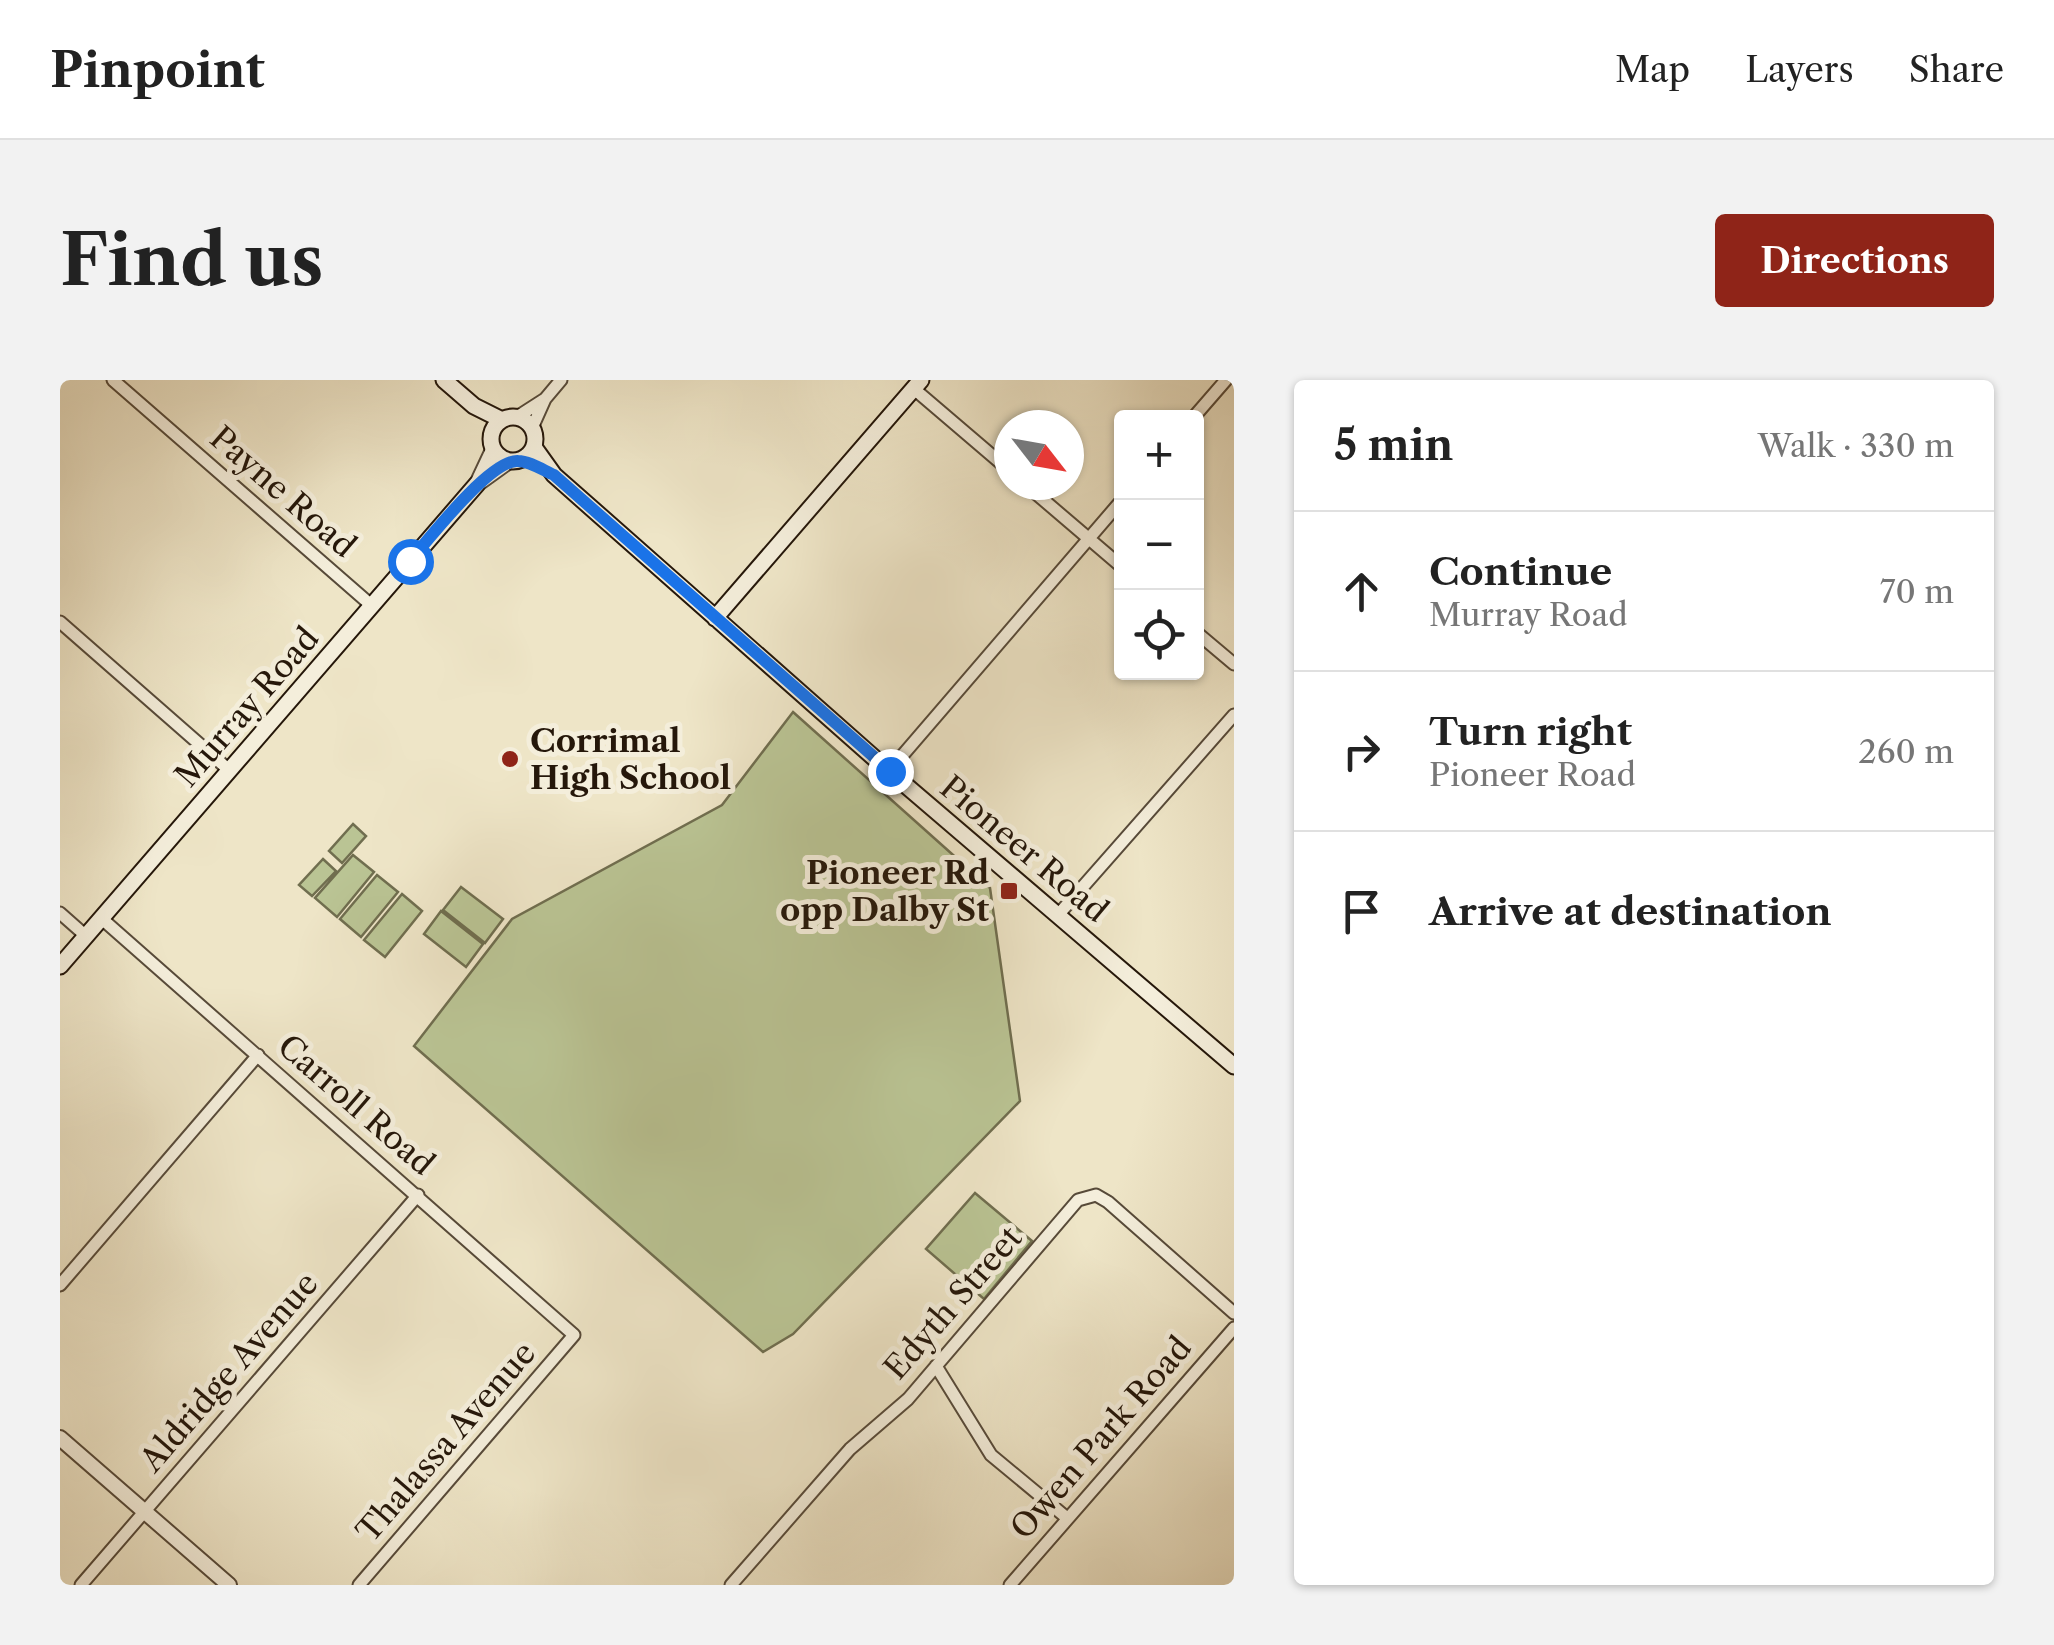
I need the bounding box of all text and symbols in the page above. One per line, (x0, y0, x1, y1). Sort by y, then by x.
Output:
text: Pinpoint (50, 40, 265, 99)
text: Map (1615, 48, 1690, 91)
text: Layers (1745, 48, 1854, 91)
text: Share (1909, 48, 2004, 91)
button: Directions (1715, 214, 1994, 307)
text: Find us (60, 217, 323, 303)
north arrow (994, 410, 1084, 500)
map controls (1114, 410, 1204, 680)
button: + (1114, 410, 1204, 500)
street label: Payne Road (203, 418, 364, 565)
text: 5 min (1334, 419, 1453, 471)
text: Walk · 330 m (1758, 426, 1954, 465)
button: − (1114, 500, 1204, 590)
route start (388, 539, 434, 585)
text: Continue (1429, 548, 1612, 595)
icon: ahead (1334, 564, 1389, 619)
text: 70 m (1880, 572, 1954, 611)
button: locate (1114, 590, 1204, 680)
text: Murray Road (1429, 595, 1628, 634)
street label: Murray Road (167, 619, 327, 795)
text: Turn right (1429, 708, 1632, 755)
place label: Corrimal High School (530, 721, 731, 797)
icon: right (1334, 724, 1389, 779)
text: 260 m (1858, 732, 1954, 771)
marker: Corrimal High School (499, 748, 521, 770)
route end (868, 749, 914, 795)
text: Pioneer Road (1429, 755, 1636, 794)
street label: Pioneer Road (933, 767, 1116, 930)
place label: Pioneer Rd opp Dalby St (780, 853, 989, 929)
marker: Pioneer Rd opp Dalby St (998, 880, 1020, 902)
icon: arrive (1334, 884, 1389, 939)
text: Arrive at destination (1429, 888, 1832, 935)
street label: Carroll Road (270, 1026, 442, 1183)
street label: Edyth Street (876, 1218, 1030, 1387)
street label: Aldridge Avenue (131, 1264, 326, 1480)
street label: Owen Park Road (1002, 1329, 1199, 1547)
street label: Thalassa Avenue (348, 1334, 543, 1550)

